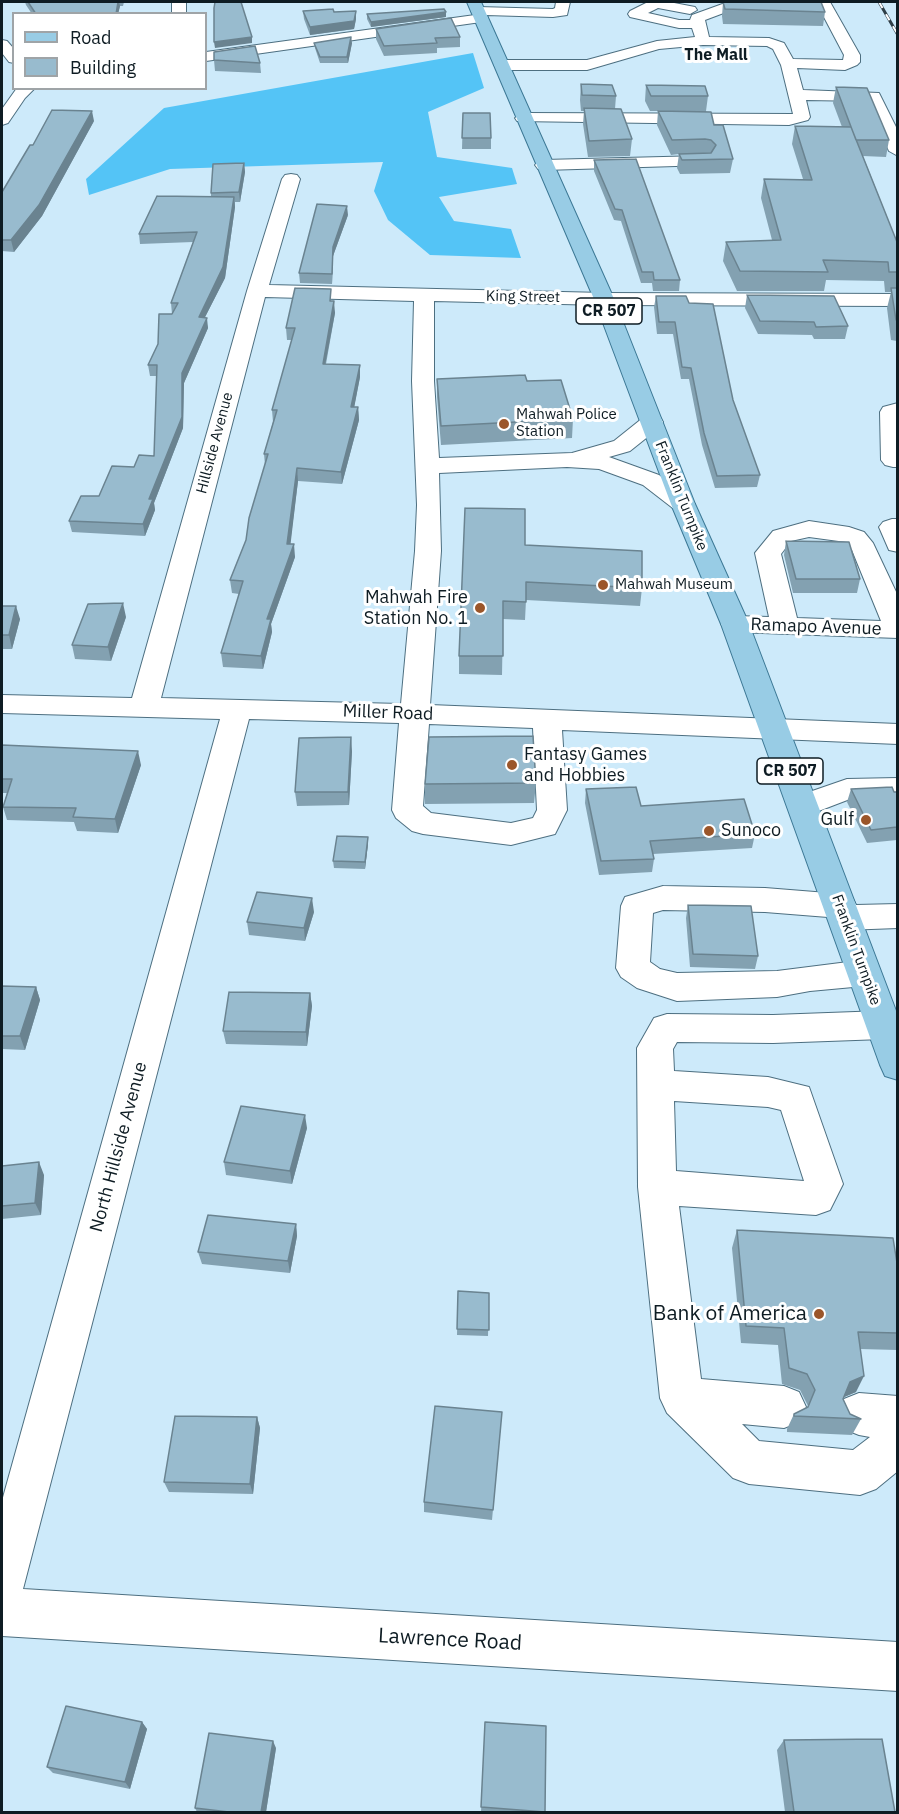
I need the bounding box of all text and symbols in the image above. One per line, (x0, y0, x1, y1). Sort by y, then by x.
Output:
legend (12, 12, 207, 90)
text: Road (70, 26, 111, 49)
district label: The Mall (684, 45, 748, 65)
text: Building (70, 56, 136, 79)
street label: King Street (486, 287, 560, 307)
road number: CR 507 (576, 298, 642, 324)
street label: Hillside Avenue (193, 390, 237, 496)
place label: Mahwah Police Station (516, 406, 617, 441)
marker: Mahwah Police Station (497, 417, 511, 431)
street label: Franklin Turnpike (651, 439, 711, 553)
place label: Mahwah Museum (615, 576, 733, 594)
marker: Mahwah Museum (596, 578, 610, 592)
place label: Mahwah Fire Station No. 1 (364, 587, 468, 630)
marker: Mahwah Fire Station No. 1 (473, 601, 487, 615)
street label: Ramapo Avenue (750, 614, 882, 640)
street label: Miller Road (342, 701, 434, 725)
place label: Fantasy Games and Hobbies (524, 744, 647, 786)
marker: Fantasy Games and Hobbies (505, 758, 519, 772)
road number: CR 507 (757, 758, 823, 784)
place label: Gulf (821, 809, 854, 831)
marker: Gulf (859, 813, 873, 827)
place label: Sunoco (721, 820, 781, 842)
marker: Sunoco (702, 824, 716, 838)
street label: Franklin Turnpike (828, 892, 884, 1008)
street label: North Hillside Avenue (86, 1060, 152, 1234)
place label: Bank of America (653, 1301, 807, 1327)
marker: Bank of America (812, 1307, 826, 1321)
street label: Lawrence Road (377, 1624, 523, 1656)

